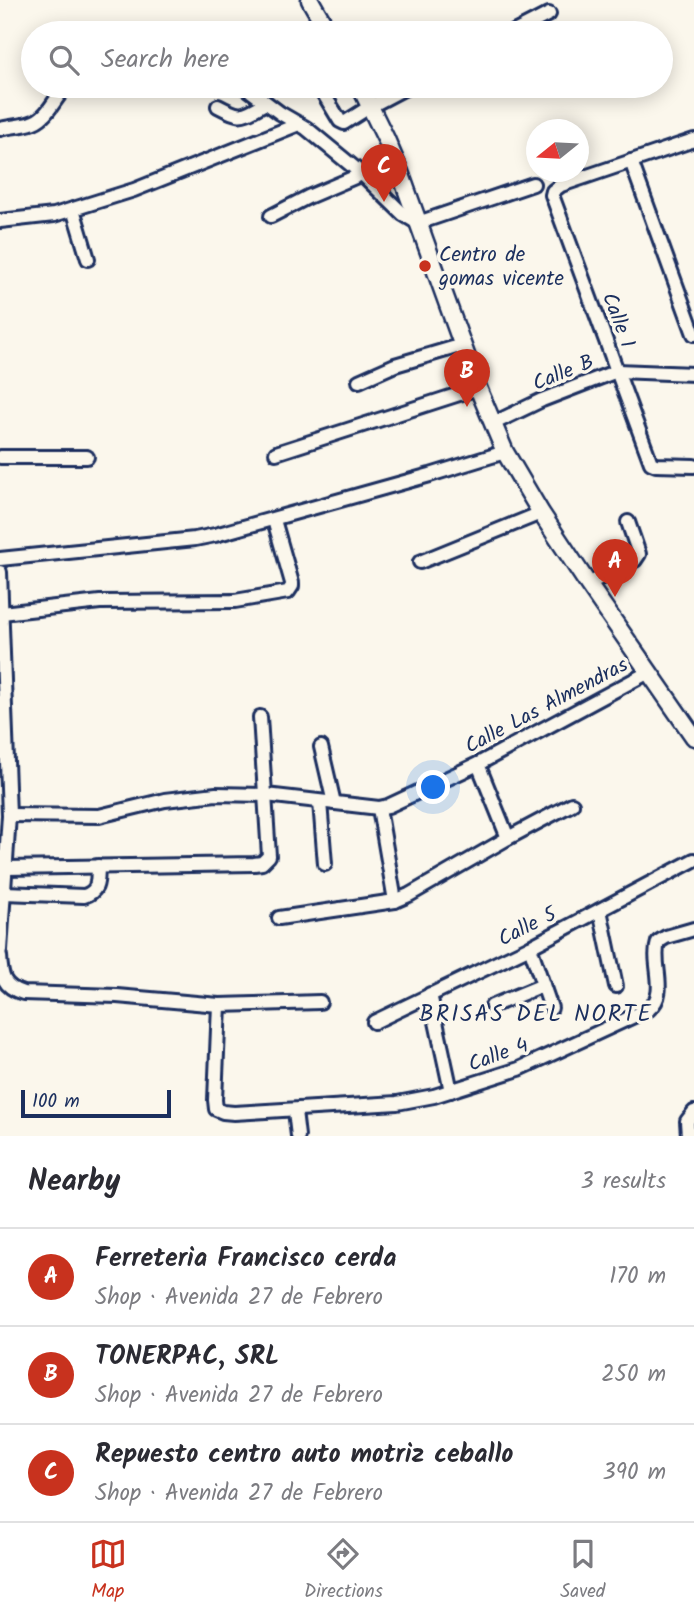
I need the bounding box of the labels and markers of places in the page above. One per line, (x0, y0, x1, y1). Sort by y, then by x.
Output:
pin: C (361, 144, 407, 202)
place label: Centro de gomas vicente (438, 239, 564, 296)
marker: Centro de gomas vicente (417, 258, 433, 274)
pin: B (444, 349, 490, 407)
pin: A (592, 539, 638, 597)

